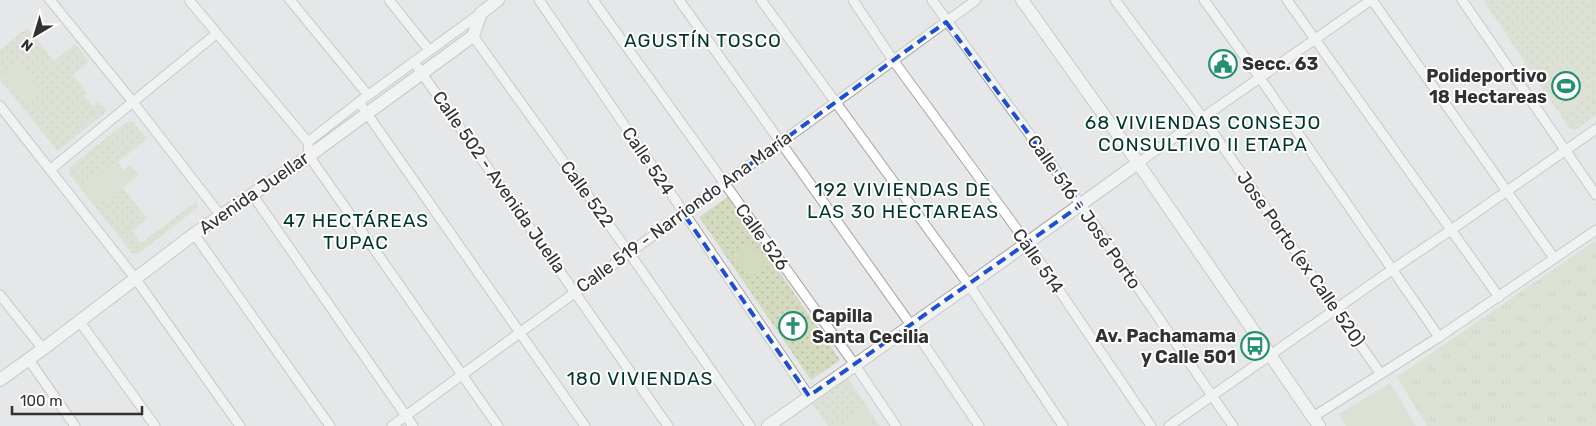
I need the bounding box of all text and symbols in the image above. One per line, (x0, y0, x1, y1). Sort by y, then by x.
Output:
north arrow (10, 10, 60, 60)
district label: AGUSTÍN TOSCO (624, 29, 782, 52)
text: N (18, 35, 37, 55)
public building icon: Secc. 63 (1208, 49, 1238, 79)
place label: Secc. 63 (1242, 53, 1319, 75)
place label: Polideportivo 18 Hectareas (1426, 65, 1547, 108)
sports icon: Polideportivo 18 Hectareas (1551, 71, 1581, 101)
street label: Calle 502 - Avenida Juella (428, 87, 570, 277)
district label: 68 VIVIENDAS CONSEJO CONSULTIVO II ETAPA (1085, 111, 1321, 156)
street label: Calle 524 (617, 123, 679, 199)
street label: Calle 519 - Narriondo Ana María (572, 126, 796, 298)
street label: Calle 516 - José Porto (1022, 131, 1146, 293)
street label: Avenida Juellar (195, 147, 313, 239)
street label: Calle 522 (555, 156, 619, 232)
street label: Jose Porto (ex Calle 520) (1232, 167, 1370, 351)
district label: 192 VIVIENDAS DE LAS 30 HECTAREAS (807, 178, 999, 223)
street label: Calle 526 (730, 199, 794, 275)
district label: 47 HECTÁREAS TUPAC (283, 209, 429, 254)
street label: Calle 514 (1008, 224, 1068, 298)
place label: Capilla Santa Cecilia (812, 305, 929, 348)
church icon: Capilla Santa Cecilia (778, 311, 808, 341)
place label: Av. Pachamama y Calle 501 (1095, 325, 1236, 368)
bus stop icon: Av. Pachamama y Calle 501 (1240, 331, 1270, 361)
district label: 180 VIVIENDAS (567, 367, 713, 390)
scale bar (12, 384, 142, 416)
text: 100 m (20, 392, 62, 410)

